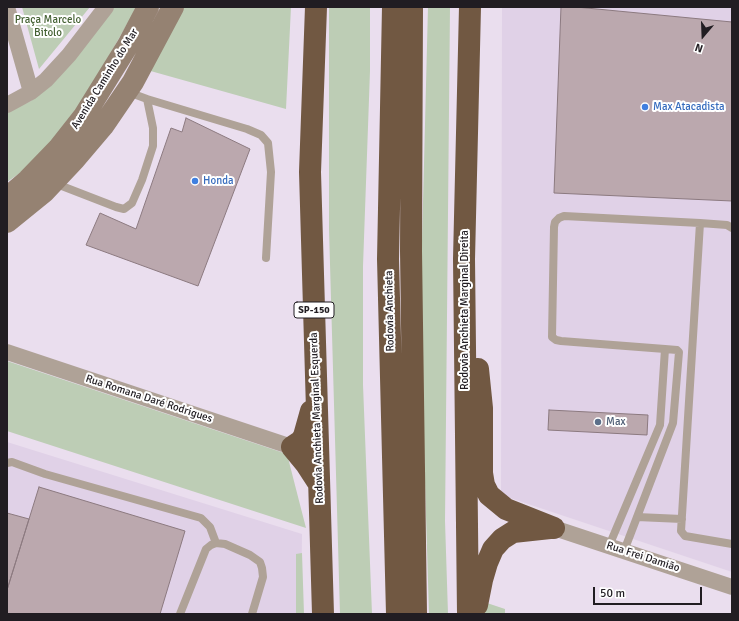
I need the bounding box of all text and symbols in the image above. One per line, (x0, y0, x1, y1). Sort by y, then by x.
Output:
park label: Praça Marcelo Bitolo (15, 13, 81, 39)
north arrow (683, 16, 723, 56)
street label: Avenida Caminho do Mar (69, 26, 141, 132)
text: N (693, 40, 705, 55)
place label: Max Atacadista (653, 100, 725, 114)
marker: Max Atacadista (640, 102, 650, 112)
place label: Honda (203, 174, 234, 188)
marker: Honda (190, 176, 200, 186)
street label: Rodovia Anchieta Marginal Direita (458, 230, 472, 390)
street label: Rodovia Anchieta (383, 270, 397, 352)
road number: SP-150 (294, 302, 334, 318)
street label: Rodovia Anchieta Marginal Esquerda (307, 332, 327, 504)
street label: Rua Romana Daré Rodrigues (84, 372, 214, 426)
place label: Max (606, 415, 626, 429)
marker: Max (593, 417, 603, 427)
street label: Rua Frei Damião (605, 539, 681, 575)
scale bar (595, 579, 704, 605)
text: 50 m (600, 586, 625, 601)

